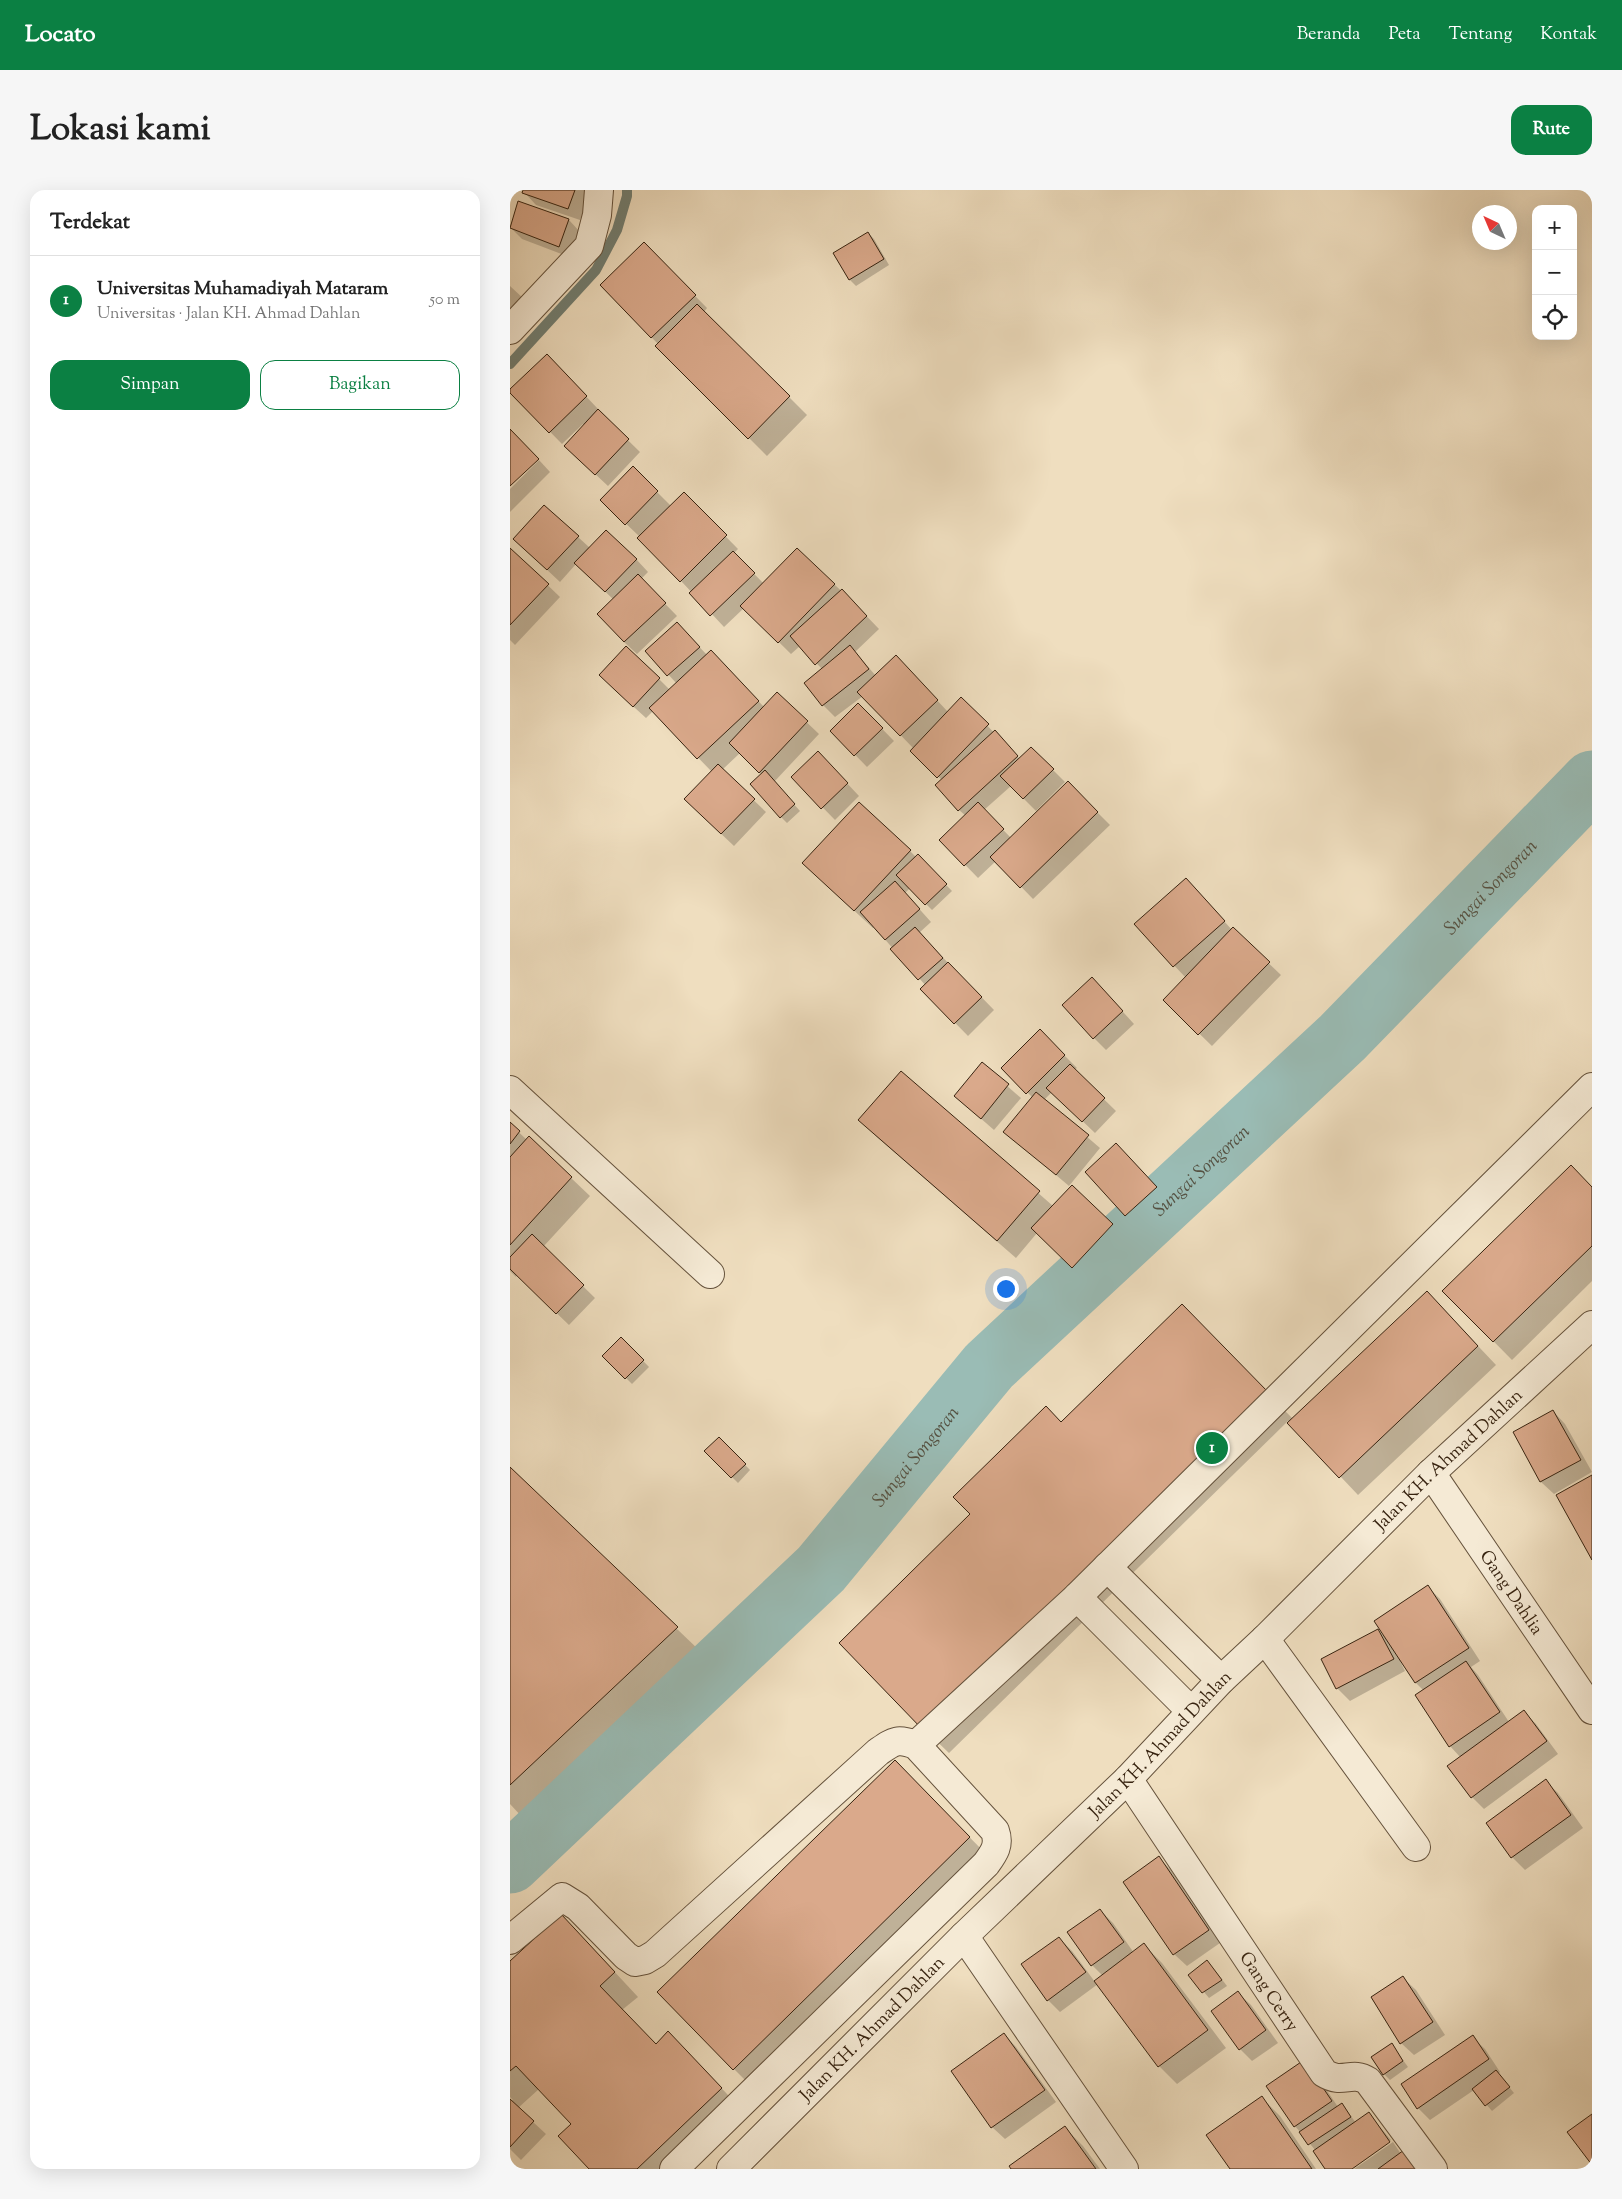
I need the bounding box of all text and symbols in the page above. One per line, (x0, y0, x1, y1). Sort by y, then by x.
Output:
text: Locato (25, 18, 96, 52)
text: Beranda (1297, 22, 1360, 48)
text: Peta (1388, 22, 1421, 48)
text: Tentang (1449, 22, 1512, 48)
text: Kontak (1540, 22, 1597, 48)
text: Lokasi kami (30, 105, 211, 156)
button: Rute (1511, 105, 1592, 155)
north arrow (1472, 205, 1517, 250)
map controls (1532, 205, 1577, 340)
button: + (1532, 205, 1577, 250)
text: Terdekat (50, 208, 130, 238)
button: − (1532, 250, 1577, 295)
text: Universitas Muhamadiyah Mataram (97, 276, 388, 303)
text: 1 (63, 289, 69, 312)
text: 50 m (429, 289, 460, 312)
button: locate (1532, 295, 1577, 340)
text: Universitas · Jalan KH. Ahmad Dahlan (97, 303, 360, 326)
button: Simpan (50, 360, 250, 410)
button: Bagikan (260, 360, 460, 410)
water label: Sungai Songoran (1438, 834, 1544, 942)
water label: Sungai Songoran (1147, 1119, 1257, 1224)
your location (993, 1276, 1019, 1302)
street label: Jalan KH. Ahmad Dahlan (1368, 1384, 1530, 1538)
water label: Sungai Songoran (867, 1401, 967, 1514)
pin: 1 (1196, 1429, 1228, 1467)
street label: Gang Dahlia (1472, 1545, 1548, 1641)
street label: Jalan KH. Ahmad Dahlan (1083, 1665, 1239, 1826)
street label: Gang Cerry (1232, 1947, 1304, 2037)
street label: Jalan KH. Ahmad Dahlan (794, 1951, 952, 2109)

